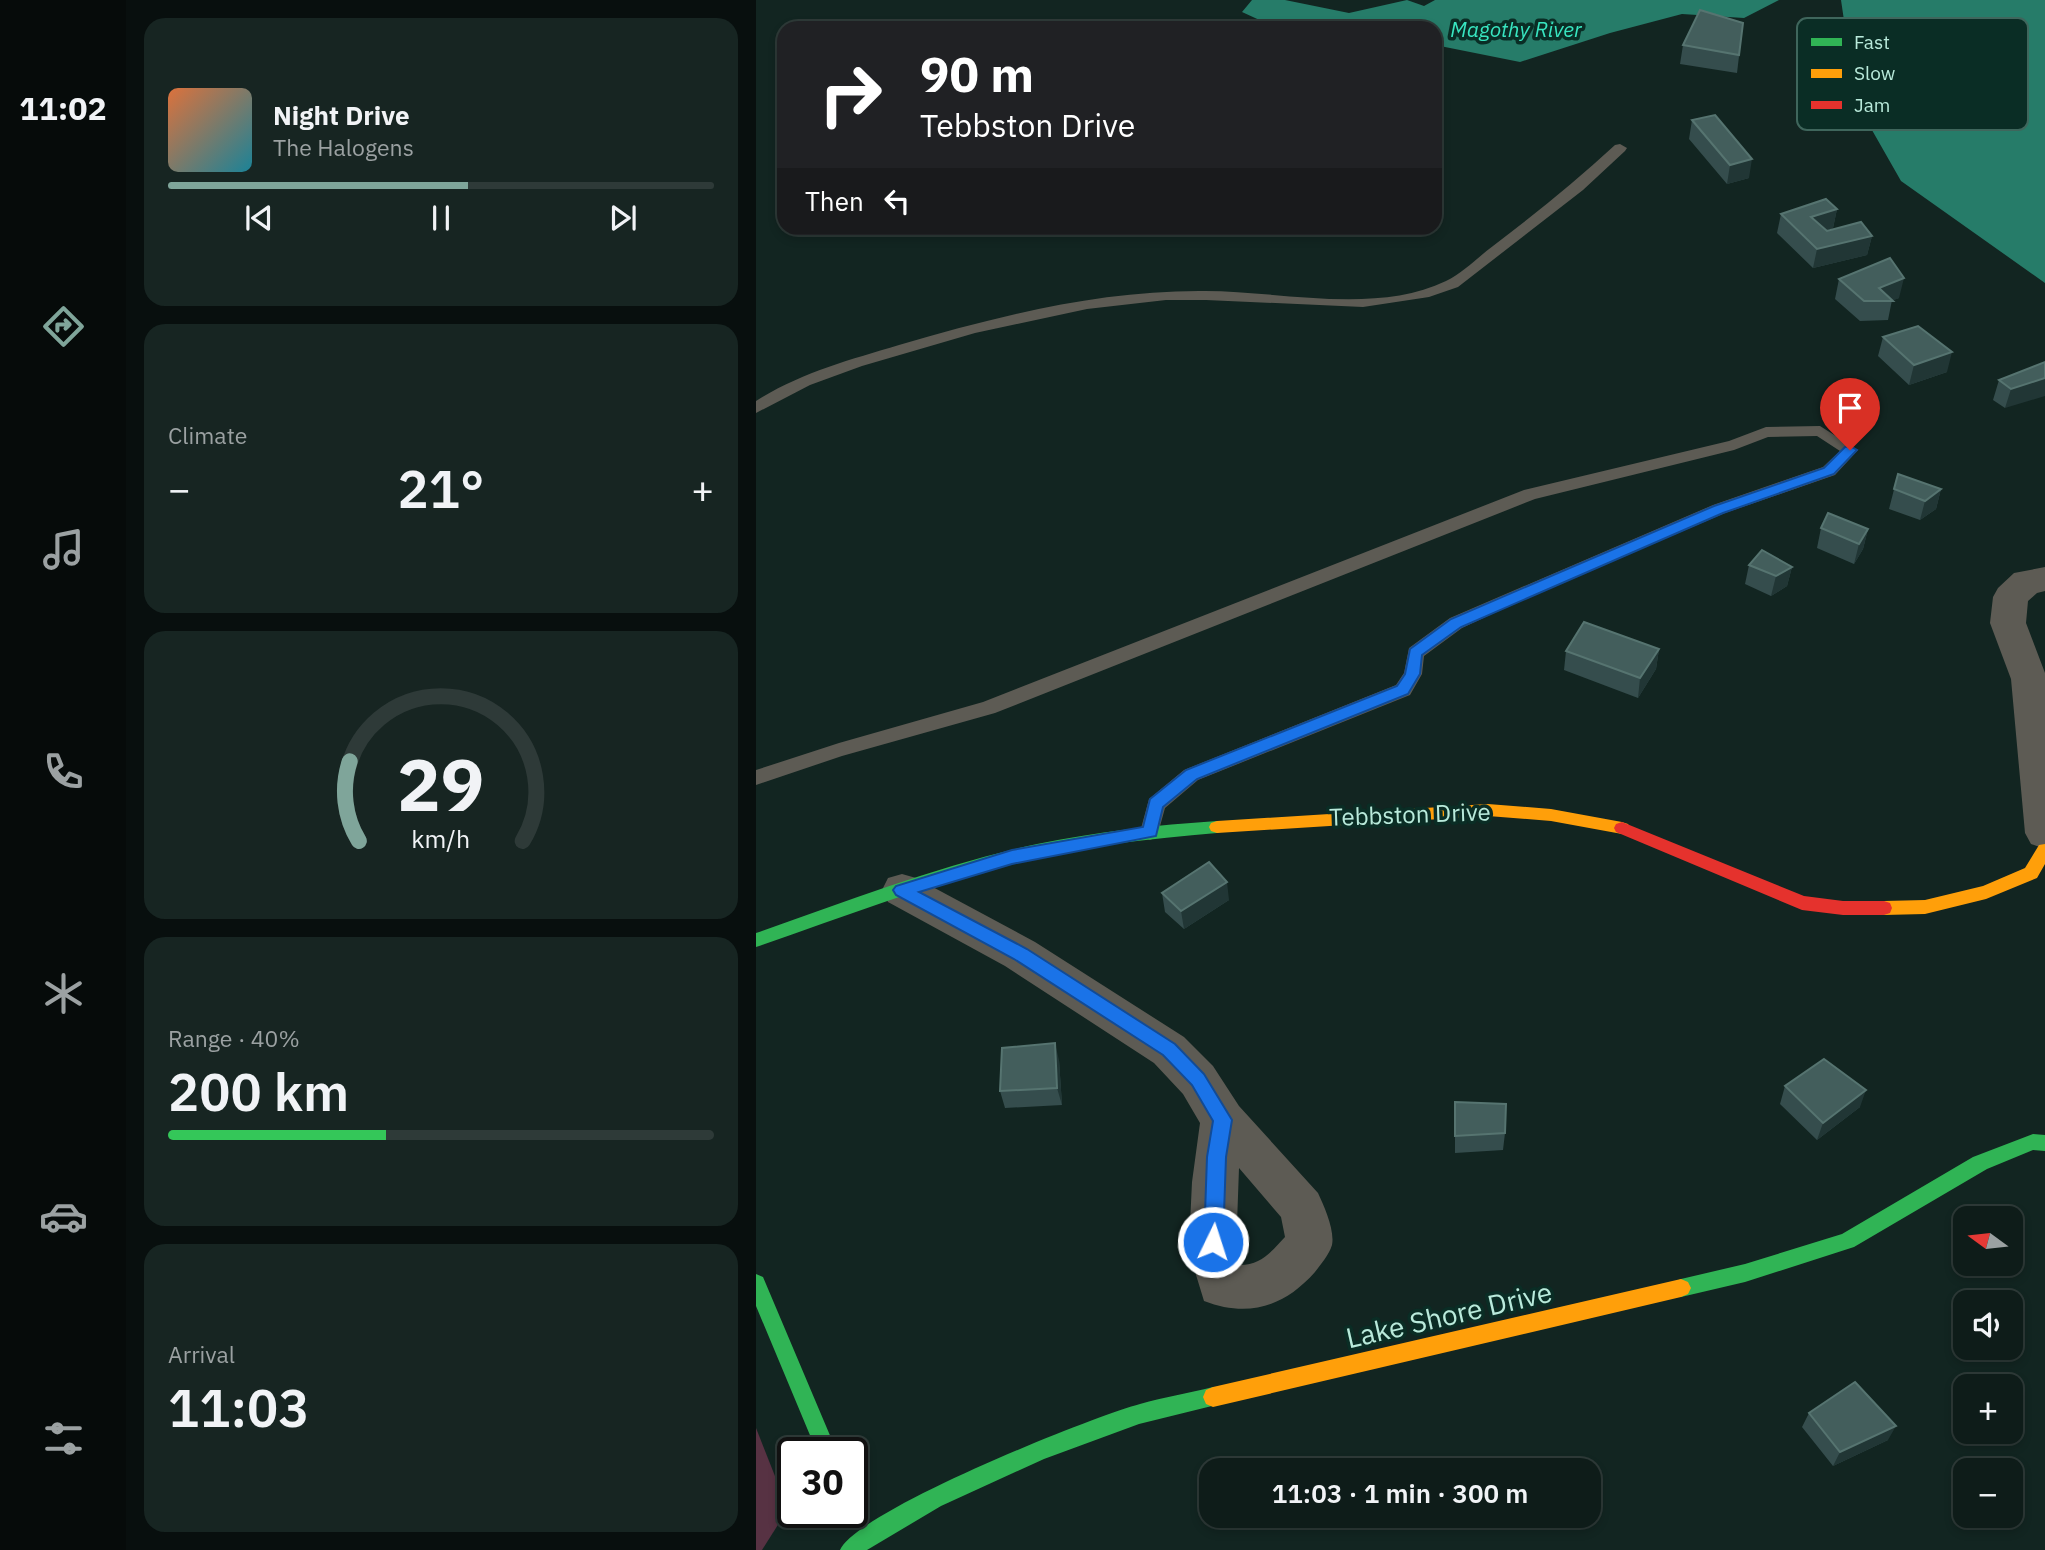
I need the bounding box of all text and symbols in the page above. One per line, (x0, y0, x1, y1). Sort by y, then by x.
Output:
water label: Magothy River (1450, 15, 1583, 43)
legend (1797, 18, 2028, 130)
text: Fast (1854, 30, 1890, 54)
text: 90 m (920, 42, 1034, 105)
icon: right (805, 49, 896, 140)
text: Slow (1854, 61, 1895, 85)
text: 11:02 (19, 87, 107, 129)
text: Jam (1854, 93, 1890, 117)
text: Night Drive (273, 98, 410, 132)
text: Tebbston Drive (920, 104, 1135, 146)
text: The Halogens (273, 132, 414, 162)
icon: left (878, 182, 916, 220)
text: Then (805, 184, 864, 218)
icon: previous (240, 199, 278, 237)
icon: pause (422, 199, 460, 237)
icon: next (604, 199, 642, 237)
icon: directions (39, 302, 88, 351)
pin (1820, 378, 1880, 450)
icon: arrive (1831, 389, 1869, 427)
text: Climate (168, 420, 247, 450)
text: 21° (398, 455, 484, 522)
text: − (168, 464, 191, 513)
text: + (691, 464, 714, 513)
icon: music (39, 525, 88, 574)
text: 29 (397, 736, 485, 831)
icon: phone (39, 747, 88, 796)
street label: Tebbston Drive (1329, 795, 1491, 833)
text: km/h (412, 822, 470, 855)
icon: climate (39, 969, 88, 1018)
text: Range · 40% (168, 1023, 300, 1053)
text: 200 km (168, 1058, 349, 1125)
icon: car (39, 1192, 88, 1241)
position arrow (1176, 1205, 1250, 1279)
north arrow (1953, 1206, 2023, 1276)
map controls (1953, 1206, 2023, 1528)
street label: Lake Shore Drive (1342, 1273, 1555, 1356)
button: sound (1953, 1290, 2023, 1360)
text: Arrival (168, 1339, 235, 1369)
text: 11:03 (168, 1374, 309, 1441)
button: + (1953, 1374, 2023, 1444)
icon: filters (39, 1414, 88, 1463)
speed limit sign: 30 (777, 1437, 868, 1528)
button: − (1953, 1458, 2023, 1528)
text: 11:03 · 1 min · 300 m (1272, 1476, 1528, 1510)

